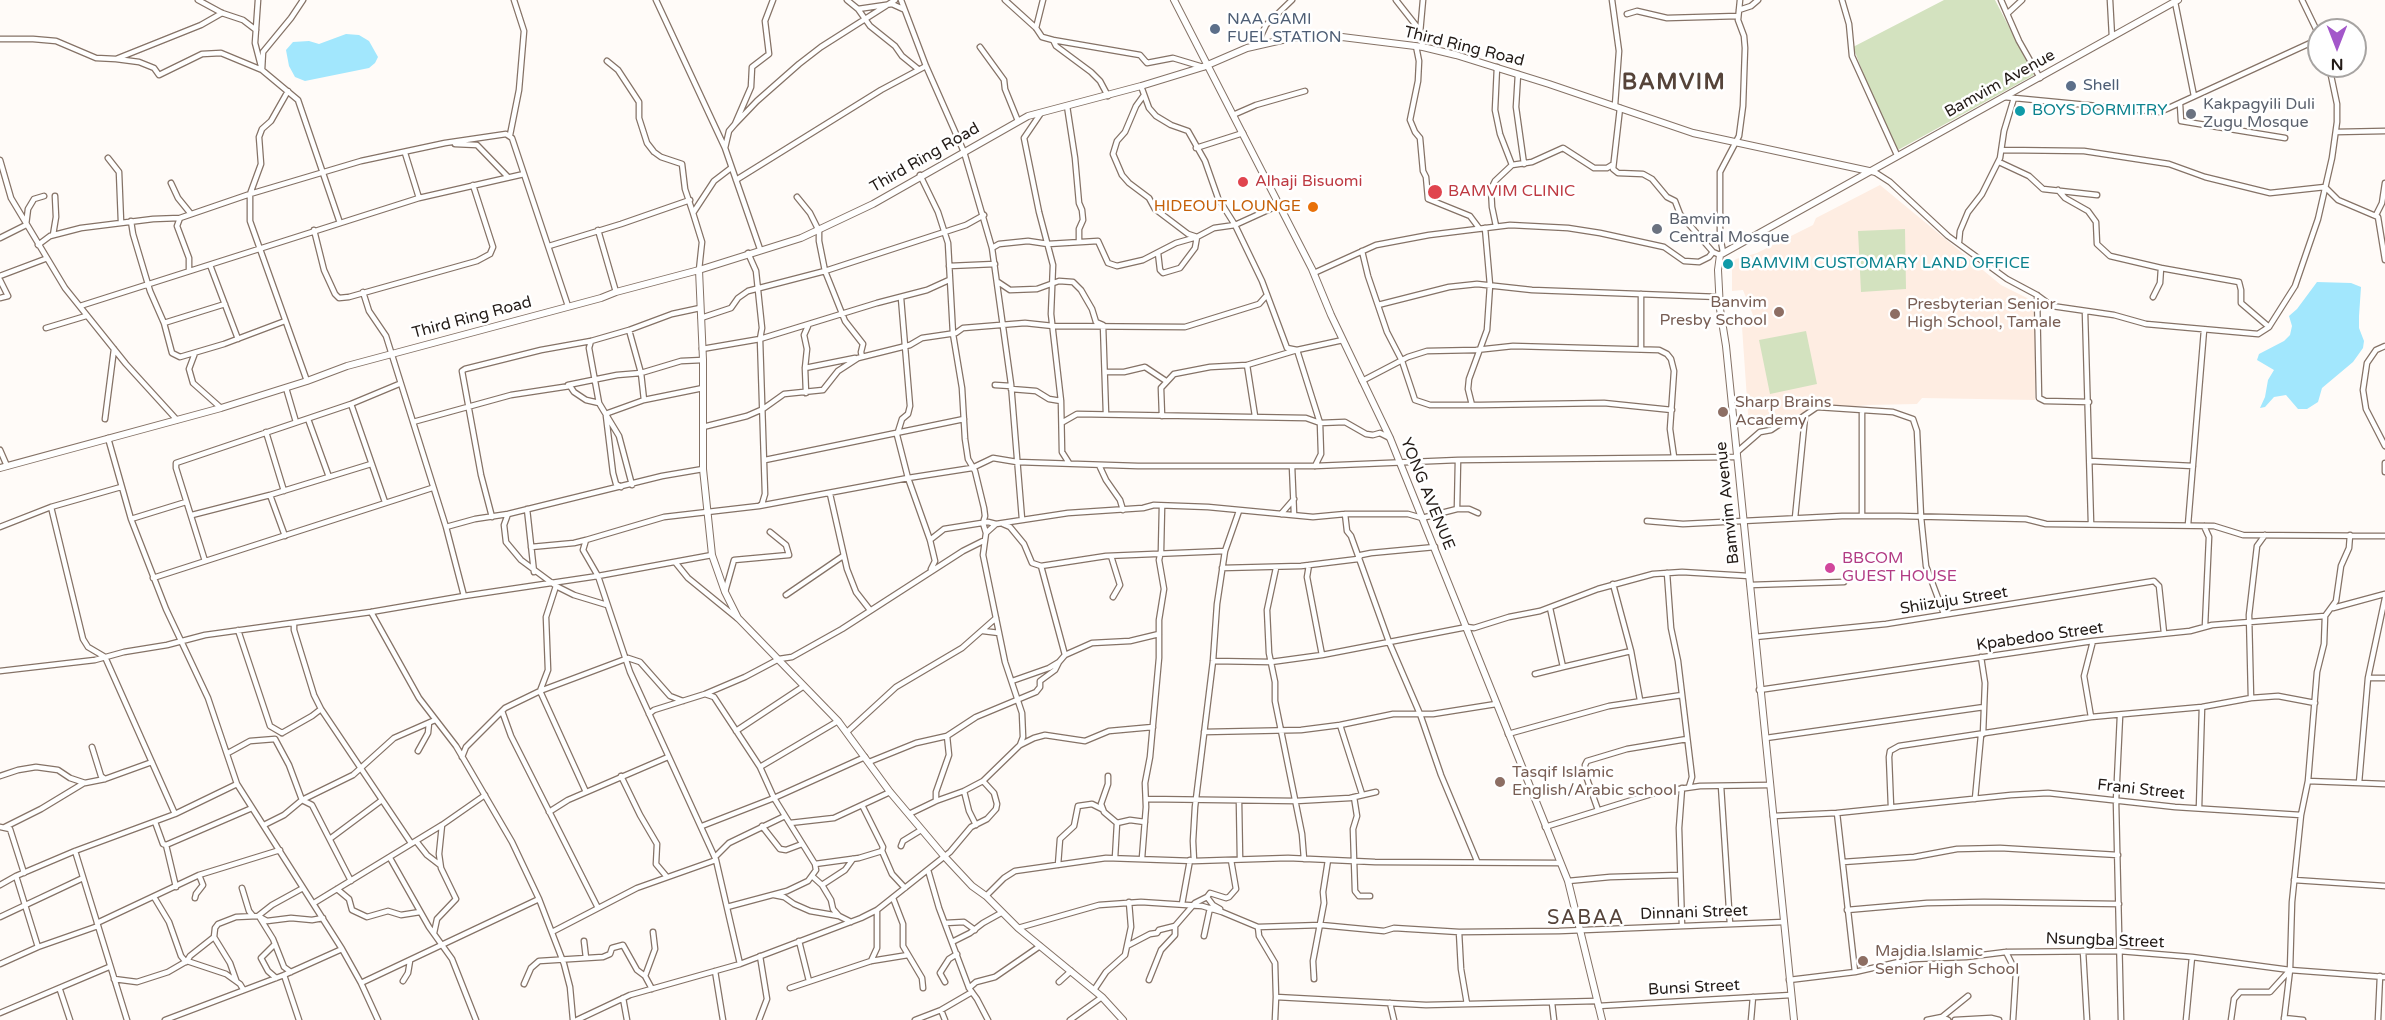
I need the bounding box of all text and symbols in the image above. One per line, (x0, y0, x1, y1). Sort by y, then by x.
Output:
place label: NAA GAMI FUEL STATION (1227, 10, 1342, 48)
north arrow (2307, 18, 2367, 78)
marker: NAA GAMI FUEL STATION (1208, 22, 1222, 36)
street label: Third Ring Road (1402, 23, 1526, 71)
street label: Bamvim Avenue (1941, 46, 2059, 122)
text: N (2331, 54, 2343, 74)
district label: BAMVIM (1622, 70, 1726, 96)
place label: Shell (2083, 76, 2119, 96)
marker: Shell (2064, 79, 2078, 93)
place label: Kakpagyili Duli Zugu Mosque (2203, 95, 2315, 133)
place label: BOYS DORMITRY (2032, 101, 2167, 121)
marker: BOYS DORMITRY (2013, 104, 2027, 118)
marker: Kakpagyili Duli Zugu Mosque (2184, 107, 2198, 121)
street label: Third Ring Road (867, 119, 983, 197)
place label: Alhaji Bisuomi (1255, 172, 1363, 192)
marker: Alhaji Bisuomi (1236, 175, 1250, 189)
place label: BAMVIM CLINIC (1448, 182, 1575, 202)
marker: BAMVIM CLINIC (1426, 183, 1444, 201)
place label: HIDEOUT LOUNGE (1154, 197, 1301, 217)
marker: HIDEOUT LOUNGE (1306, 200, 1320, 214)
place label: Bamvim Central Mosque (1669, 210, 1789, 248)
marker: Bamvim Central Mosque (1650, 222, 1664, 236)
place label: BAMVIM CUSTOMARY LAND OFFICE (1740, 254, 2030, 274)
marker: BAMVIM CUSTOMARY LAND OFFICE (1721, 257, 1735, 271)
street label: Third Ring Road (410, 293, 534, 343)
place label: Banvim Presby School (1659, 293, 1767, 331)
place label: Presbyterian Senior High School, Tamale (1907, 295, 2061, 333)
marker: Banvim Presby School (1772, 305, 1786, 319)
marker: Presbyterian Senior High School, Tamale (1888, 307, 1902, 321)
place label: Sharp Brains Academy (1735, 393, 1831, 431)
marker: Sharp Brains Academy (1716, 405, 1730, 419)
street label: YONG AVENUE (1396, 435, 1458, 553)
street label: Bamvim Avenue (1712, 441, 1744, 565)
place label: BBCOM GUEST HOUSE (1842, 549, 1957, 587)
marker: BBCOM GUEST HOUSE (1823, 561, 1837, 575)
street label: Shiizuju Street (1899, 583, 2009, 619)
street label: Kpabedoo Street (1975, 619, 2105, 655)
place label: Tasqif Islamic English/Arabic school (1512, 763, 1677, 801)
marker: Tasqif Islamic English/Arabic school (1493, 775, 1507, 789)
street label: Frani Street (2096, 776, 2186, 804)
street label: Dinnani Street (1640, 902, 1748, 924)
district label: SABAA (1547, 907, 1625, 931)
street label: Nsungba Street (2045, 929, 2165, 953)
place label: Majdia Islamic Senior High School (1875, 942, 2019, 980)
marker: Majdia Islamic Senior High School (1856, 954, 1870, 968)
street label: Bunsi Street (1648, 976, 1740, 1000)

